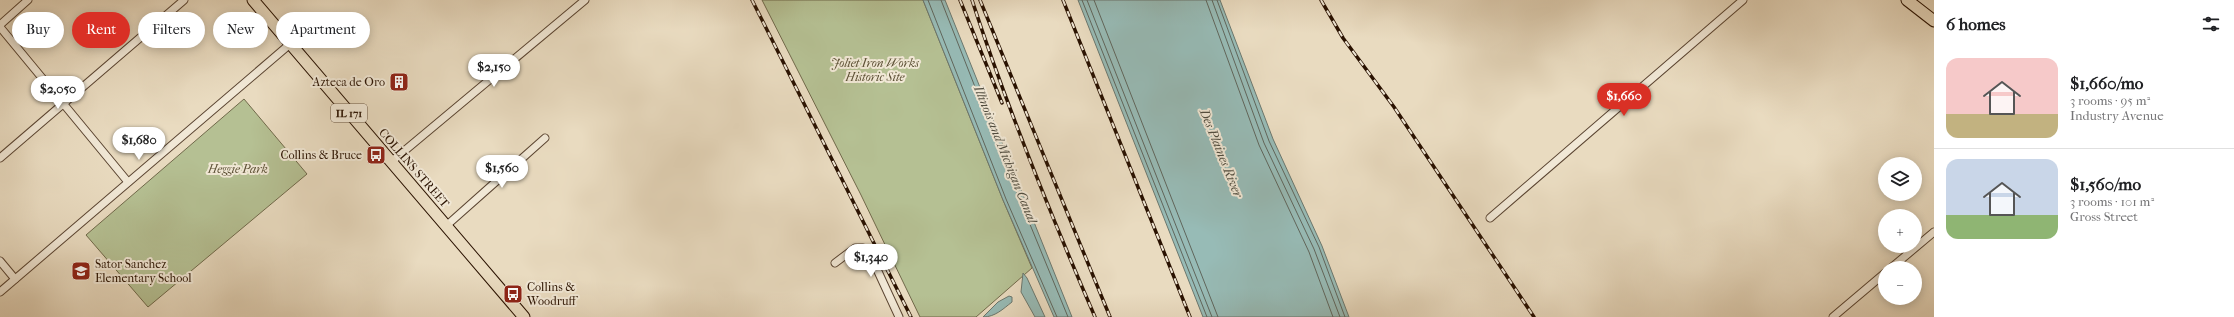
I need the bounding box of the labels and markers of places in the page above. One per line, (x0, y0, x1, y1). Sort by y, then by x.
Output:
pin: $2,150 (461, 54, 527, 88)
building icon: Azteca de Oro (388, 71, 410, 93)
place label: Azteca de Oro (312, 75, 385, 89)
pin: $2,050 (25, 76, 91, 110)
pin: $1,660 (1591, 83, 1657, 117)
pin: $1,680 (106, 127, 172, 161)
bus stop icon: Collins & Bruce (365, 144, 387, 166)
place label: Collins & Bruce (280, 148, 362, 162)
pin: $1,560 (469, 155, 535, 189)
pin: $1,340 (838, 244, 904, 278)
place label: Sator Sanchez Elementary School (95, 257, 192, 285)
school or university icon: Sator Sanchez Elementary School (70, 260, 92, 282)
place label: Collins & Woodruff (526, 280, 579, 308)
bus stop icon: Collins & Woodruff (502, 283, 524, 305)

